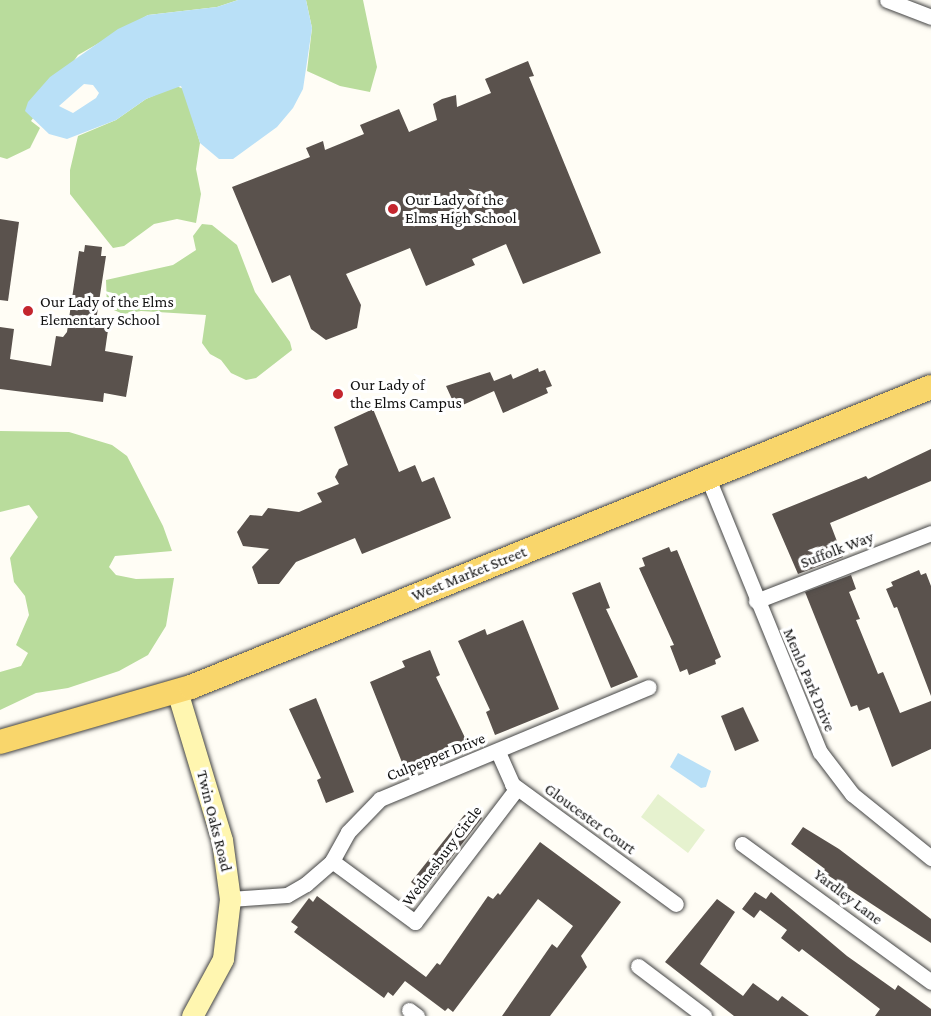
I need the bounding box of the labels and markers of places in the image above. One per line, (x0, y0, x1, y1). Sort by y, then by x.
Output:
place label: Our Lady of the Elms High School (405, 190, 517, 228)
marker: Our Lady of the Elms High School (386, 202, 400, 216)
place label: Our Lady of the Elms Elementary School (40, 292, 174, 330)
marker: Our Lady of the Elms Elementary School (21, 304, 35, 318)
place label: Our Lady of the Elms Campus (350, 375, 462, 413)
marker: Our Lady of the Elms Campus (331, 387, 345, 401)

